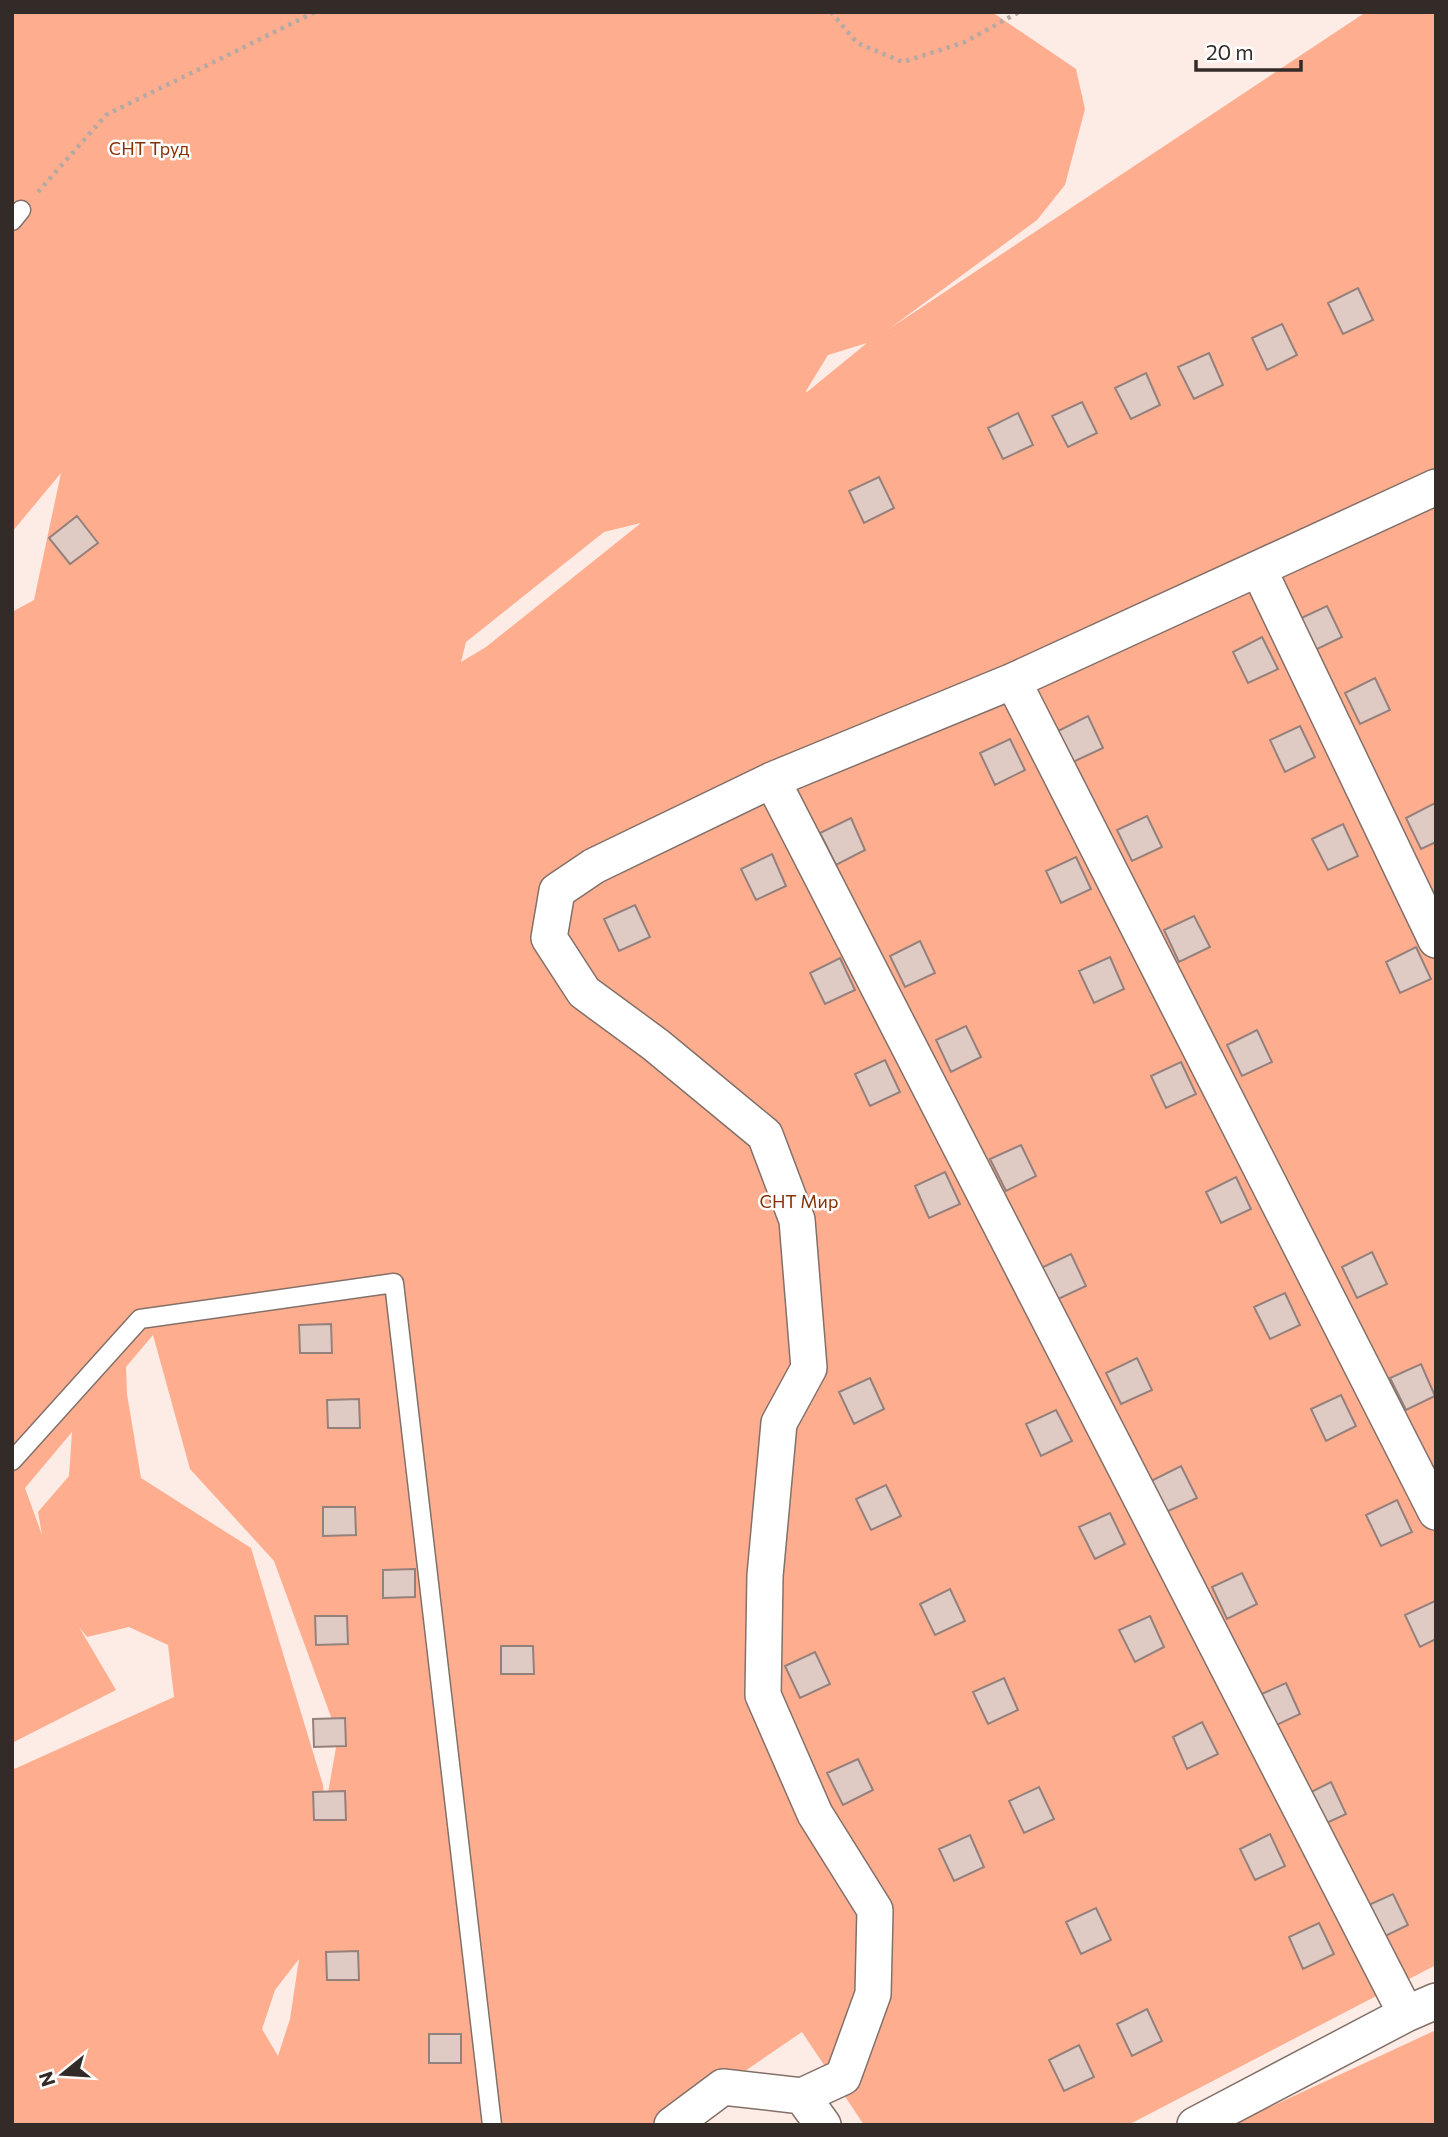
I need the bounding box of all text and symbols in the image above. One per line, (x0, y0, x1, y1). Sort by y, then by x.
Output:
scale bar (1196, 28, 1301, 72)
text: 20 m (1206, 39, 1254, 64)
park label: СНТ Труд (109, 137, 190, 159)
park label: СНТ Мир (760, 1190, 838, 1212)
north arrow (28, 2039, 98, 2109)
text: N (33, 2069, 59, 2090)

